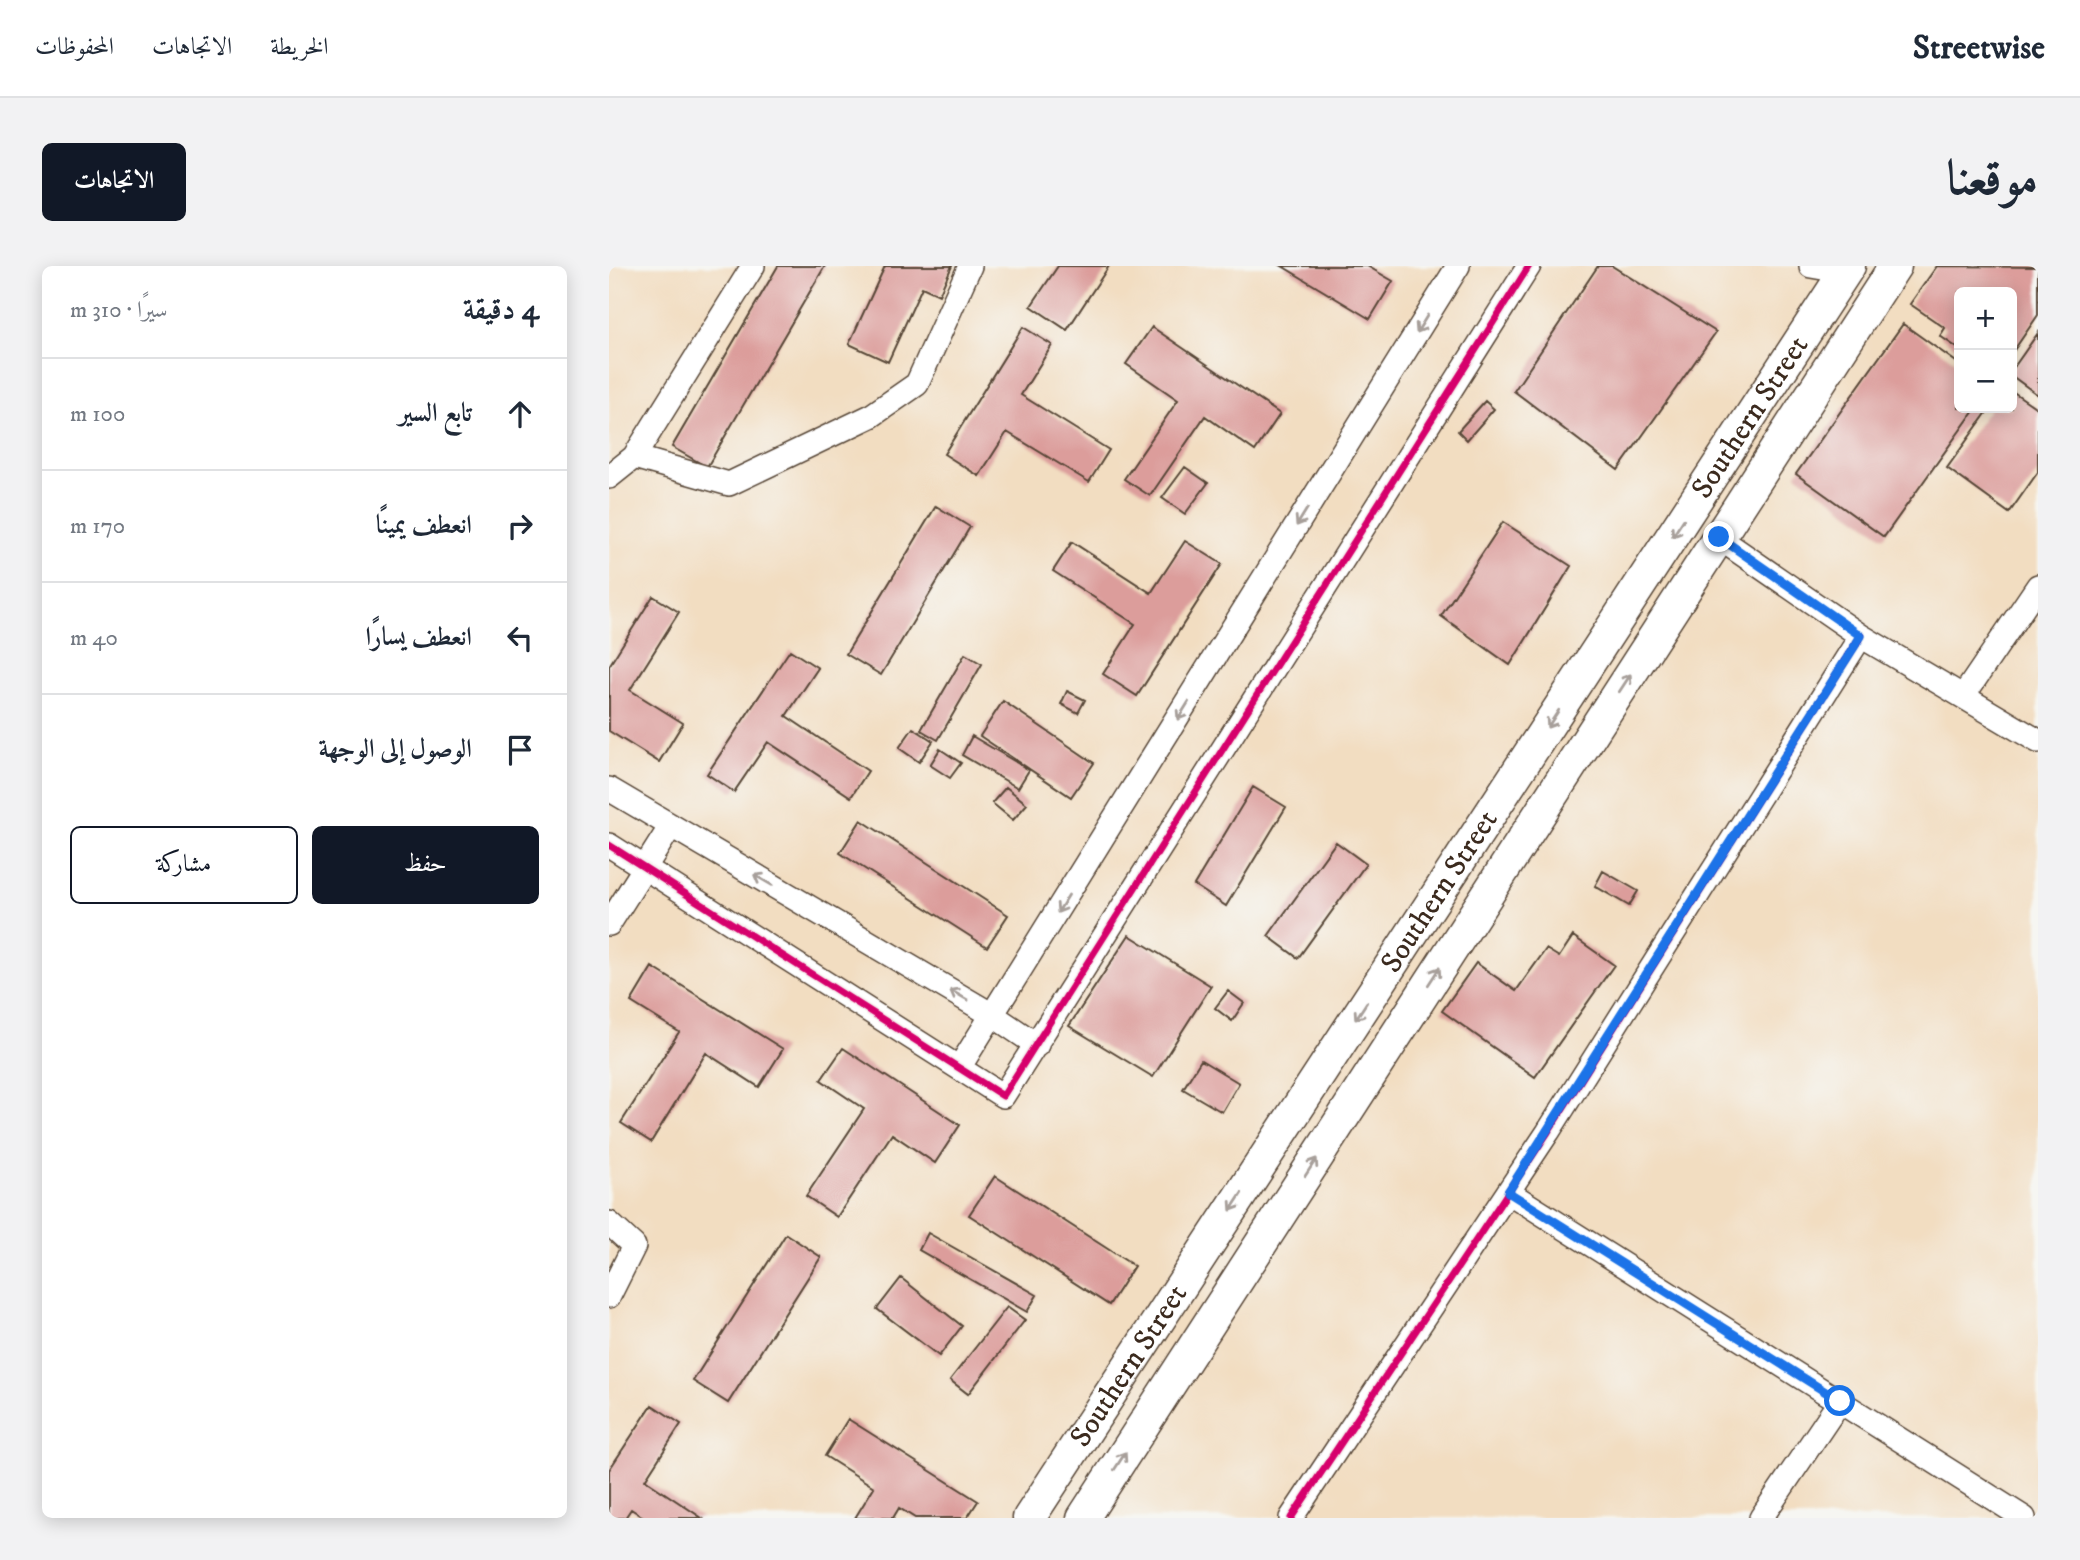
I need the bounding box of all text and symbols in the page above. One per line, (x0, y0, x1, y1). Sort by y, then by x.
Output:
text: Streetwise (1913, 28, 2045, 69)
text: المحفوظات (35, 32, 114, 62)
text: الاتجاهات (152, 32, 232, 62)
text: الخريطة (270, 32, 329, 62)
button: الاتجاهات (42, 143, 186, 221)
text: موقعنا (1946, 149, 2038, 211)
map controls (1954, 287, 2017, 413)
button: + (1954, 287, 2017, 350)
text: 4 دقيقة (463, 292, 539, 329)
text: سيرًا · 310 m (70, 296, 168, 325)
one-way arrow (1415, 314, 1430, 333)
street label: Southern Street (1683, 329, 1817, 505)
button: − (1954, 350, 2017, 413)
icon: ahead (501, 395, 539, 433)
text: تابع السير (399, 397, 472, 430)
text: 100 m (70, 400, 125, 429)
icon: right (501, 507, 539, 545)
one-way arrow (1295, 507, 1309, 527)
text: انعطف يمينًا (376, 509, 472, 542)
text: 170 m (70, 512, 125, 541)
one-way arrow (1670, 518, 1684, 538)
route end (1703, 521, 1734, 552)
icon: left (501, 619, 539, 657)
text: انعطف يسارًا (365, 621, 472, 654)
text: 40 m (70, 624, 118, 653)
one-way arrow (1618, 673, 1632, 693)
one-way arrow (1175, 701, 1190, 720)
one-way arrow (1546, 708, 1560, 728)
icon: arrive (501, 731, 539, 769)
text: الوصول إلى الوجهة (318, 733, 472, 766)
street label: Southern Street (1373, 803, 1506, 980)
button: مشاركة (70, 826, 298, 904)
button: حفظ (312, 826, 539, 904)
one-way arrow (753, 873, 774, 886)
one-way arrow (1056, 894, 1070, 914)
one-way arrow (1428, 967, 1442, 987)
one-way arrow (950, 988, 970, 1002)
one-way arrow (1354, 1001, 1368, 1021)
one-way arrow (1303, 1158, 1318, 1177)
one-way arrow (1229, 1191, 1243, 1211)
street label: Southern Street (1062, 1277, 1195, 1454)
route start (1824, 1385, 1855, 1416)
one-way arrow (1114, 1451, 1128, 1471)

